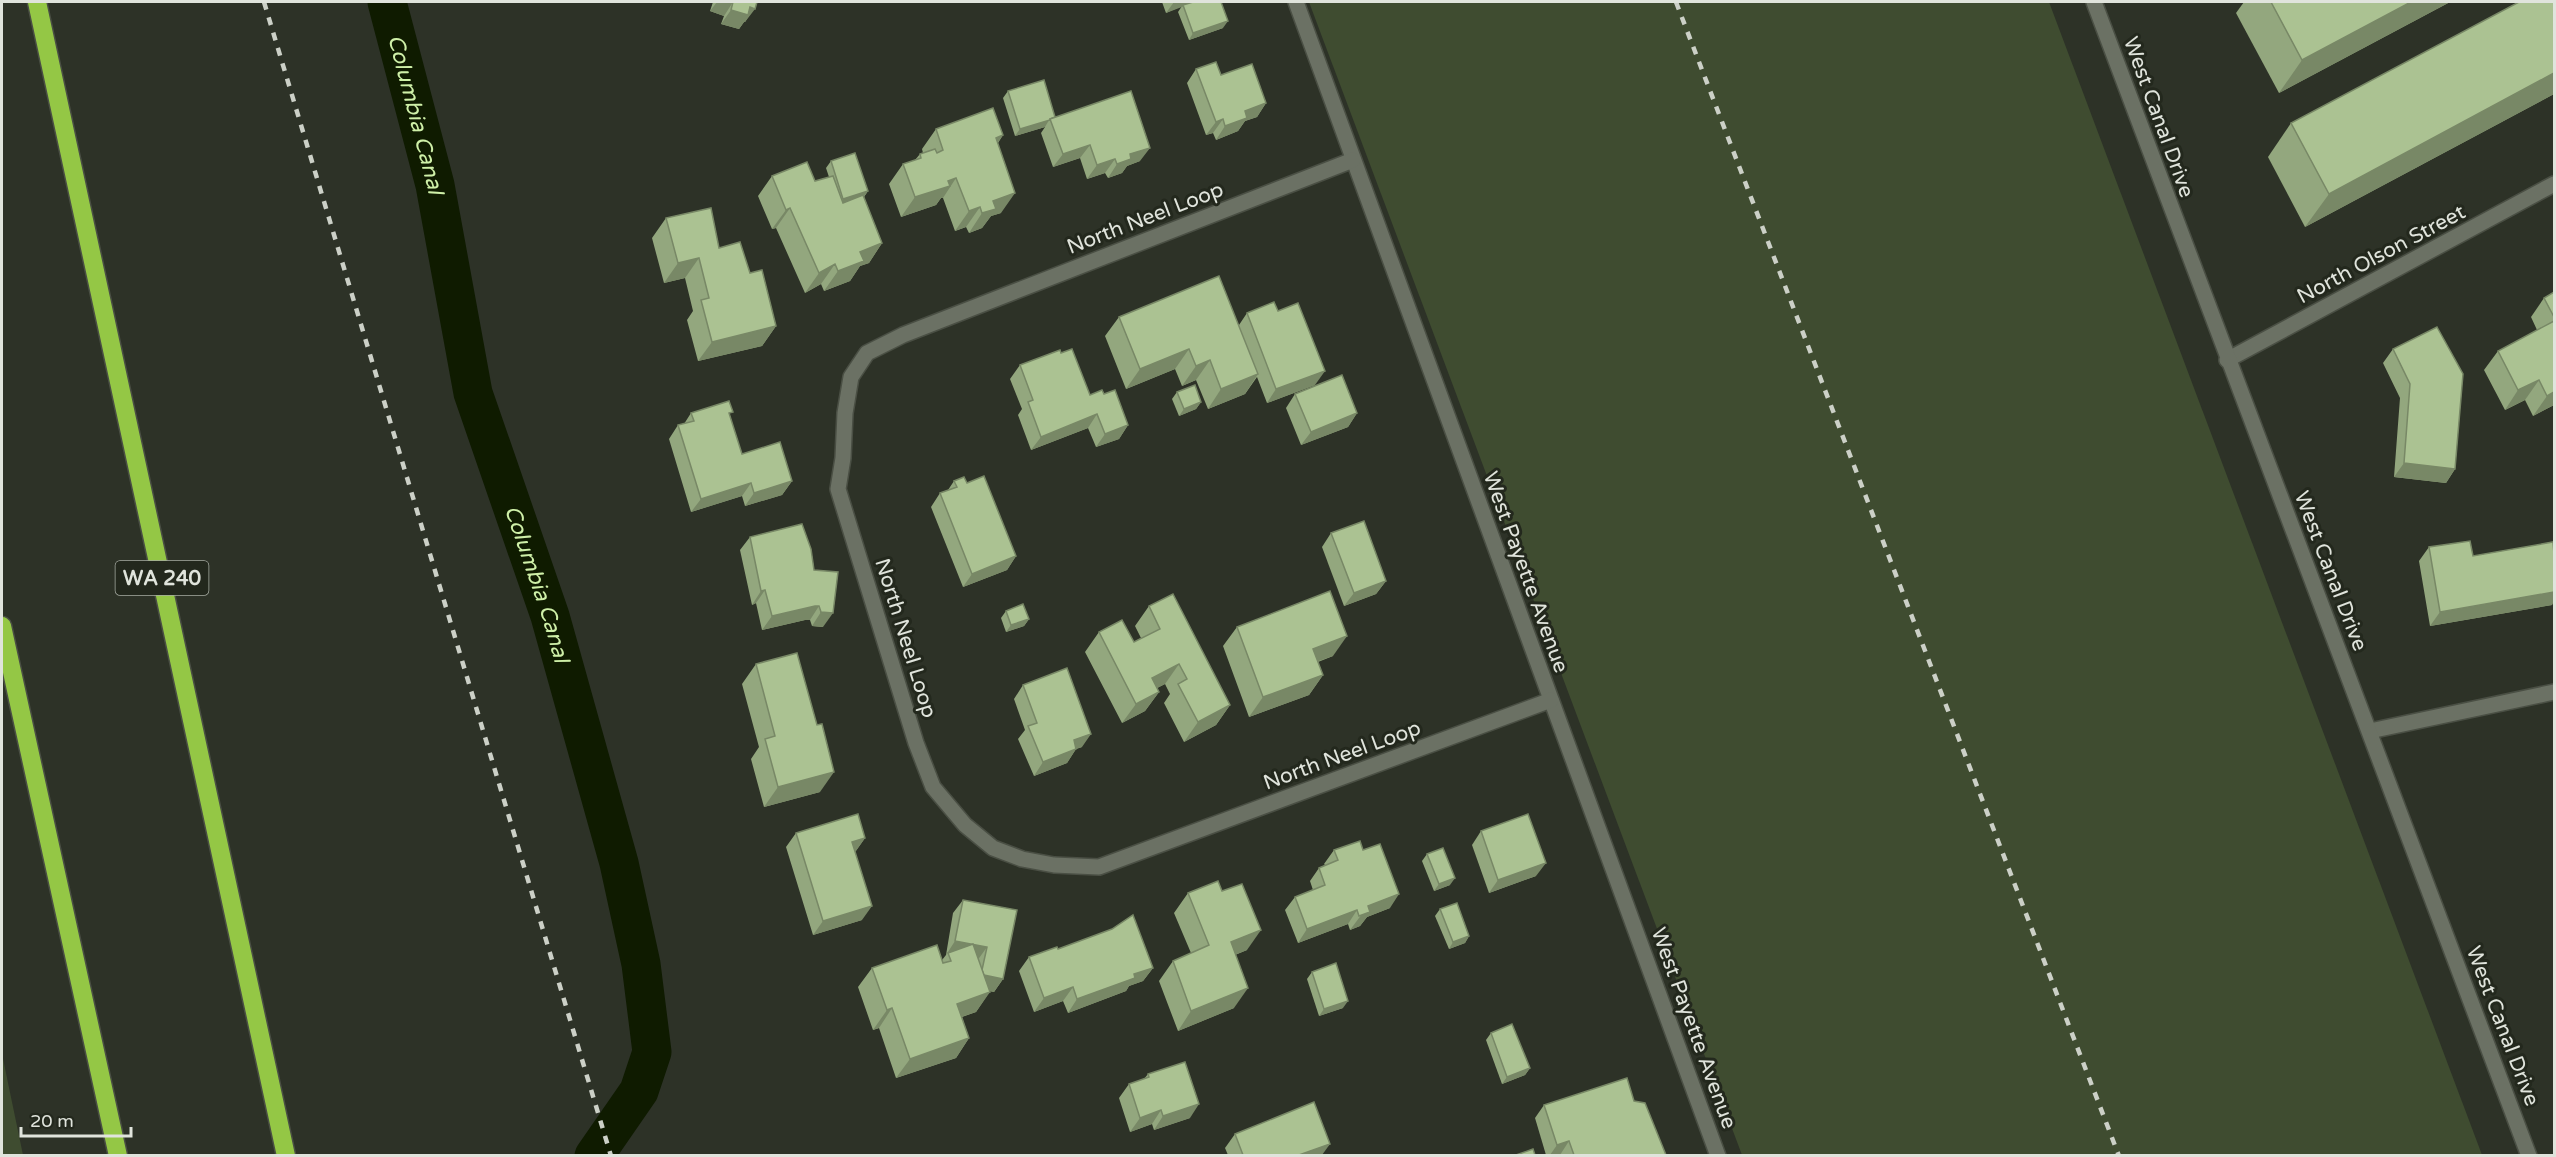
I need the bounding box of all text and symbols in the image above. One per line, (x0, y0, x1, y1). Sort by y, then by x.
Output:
water label: Columbia Canal (382, 32, 449, 199)
street label: West Canal Drive (2118, 33, 2199, 201)
street label: North Neel Loop (1063, 177, 1227, 260)
street label: North Olson Street (2293, 200, 2470, 309)
street label: West Payette Avenue (1477, 468, 1574, 676)
street label: West Canal Drive (2289, 488, 2373, 655)
water label: Columbia Canal (499, 502, 575, 668)
street label: North Neel Loop (869, 555, 942, 721)
road number: WA 240 (116, 561, 208, 595)
street label: North Neel Loop (1260, 715, 1424, 796)
street label: West Payette Avenue (1645, 924, 1742, 1132)
street label: West Canal Drive (2461, 943, 2545, 1110)
scale bar (21, 1100, 130, 1138)
text: 20 m (30, 1110, 74, 1132)

